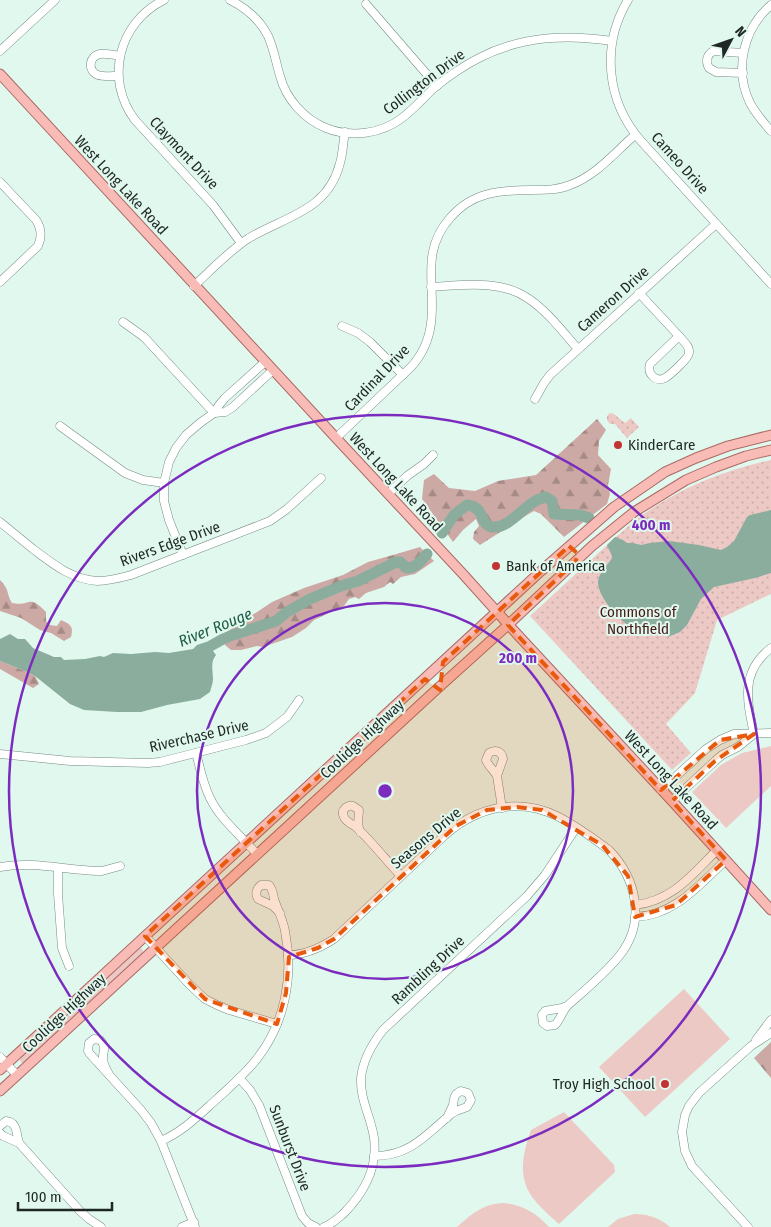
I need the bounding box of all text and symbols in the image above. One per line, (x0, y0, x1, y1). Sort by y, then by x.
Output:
north arrow (706, 15, 756, 65)
text: N (731, 23, 750, 41)
street label: Collington Drive (380, 45, 468, 119)
street label: Claymont Drive (146, 113, 222, 193)
street label: Cameo Drive (648, 128, 712, 198)
street label: West Long Lake Road (70, 132, 172, 238)
street label: Cameron Drive (574, 262, 652, 336)
street label: Cardinal Drive (341, 341, 413, 415)
street label: West Long Lake Road (345, 429, 447, 535)
place label: KinderCare (628, 436, 695, 454)
marker: KinderCare (612, 439, 624, 451)
text: 400 m (632, 516, 670, 534)
street label: Rivers Edge Drive (117, 518, 223, 570)
place label: Bank of America (506, 557, 605, 575)
marker: Bank of America (490, 560, 502, 572)
park label: Commons of Northfield (600, 603, 678, 638)
water label: River Rouge (176, 604, 255, 651)
text: 200 m (498, 649, 537, 667)
street label: Coolidge Highway (316, 695, 408, 782)
street label: Riverchase Drive (148, 716, 250, 756)
street label: West Long Lake Road (620, 727, 722, 833)
centre of rings (376, 782, 394, 800)
street label: Seasons Drive (387, 804, 465, 872)
street label: Rambling Drive (388, 932, 468, 1008)
street label: Coolidge Highway (18, 969, 110, 1056)
place label: Troy High School (553, 1075, 655, 1093)
marker: Troy High School (659, 1078, 671, 1090)
street label: Sunburst Drive (265, 1102, 315, 1194)
scale bar (18, 1180, 111, 1212)
text: 100 m (25, 1188, 62, 1206)

